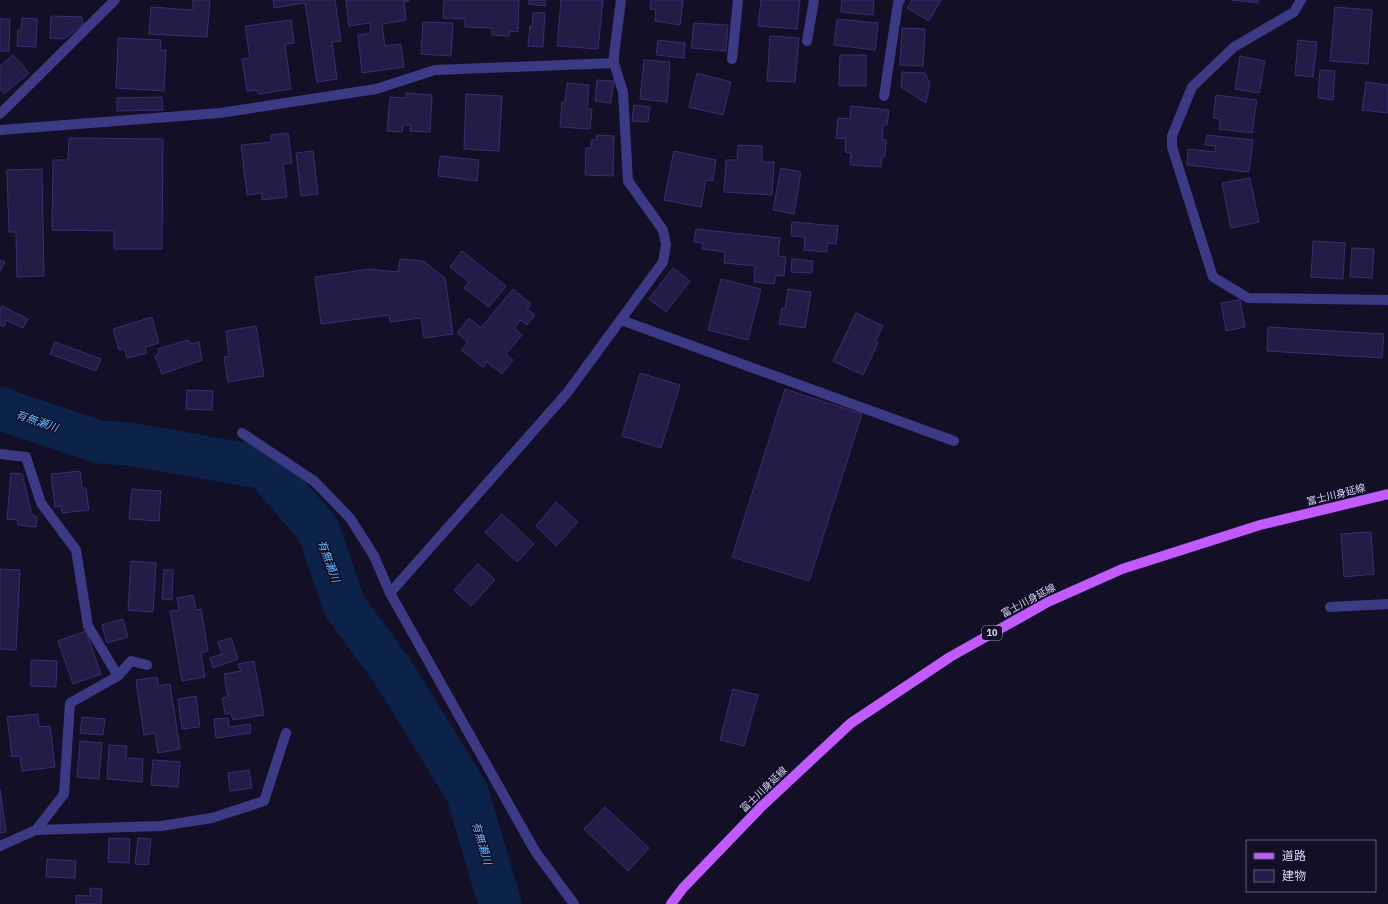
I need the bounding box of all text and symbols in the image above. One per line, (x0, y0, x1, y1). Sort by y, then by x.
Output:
water label: 有無瀬川 (14, 407, 61, 435)
street label: 富士川身延線 (1305, 481, 1367, 508)
water label: 有無瀬川 (315, 538, 343, 585)
street label: 富士川身延線 (999, 581, 1058, 620)
road number: 10 (982, 626, 1002, 640)
street label: 富士川身延線 (737, 764, 789, 815)
water label: 有無瀬川 (469, 820, 495, 867)
legend (1246, 840, 1376, 892)
text: 道路 (1282, 848, 1306, 863)
text: 建物 (1282, 868, 1306, 883)

